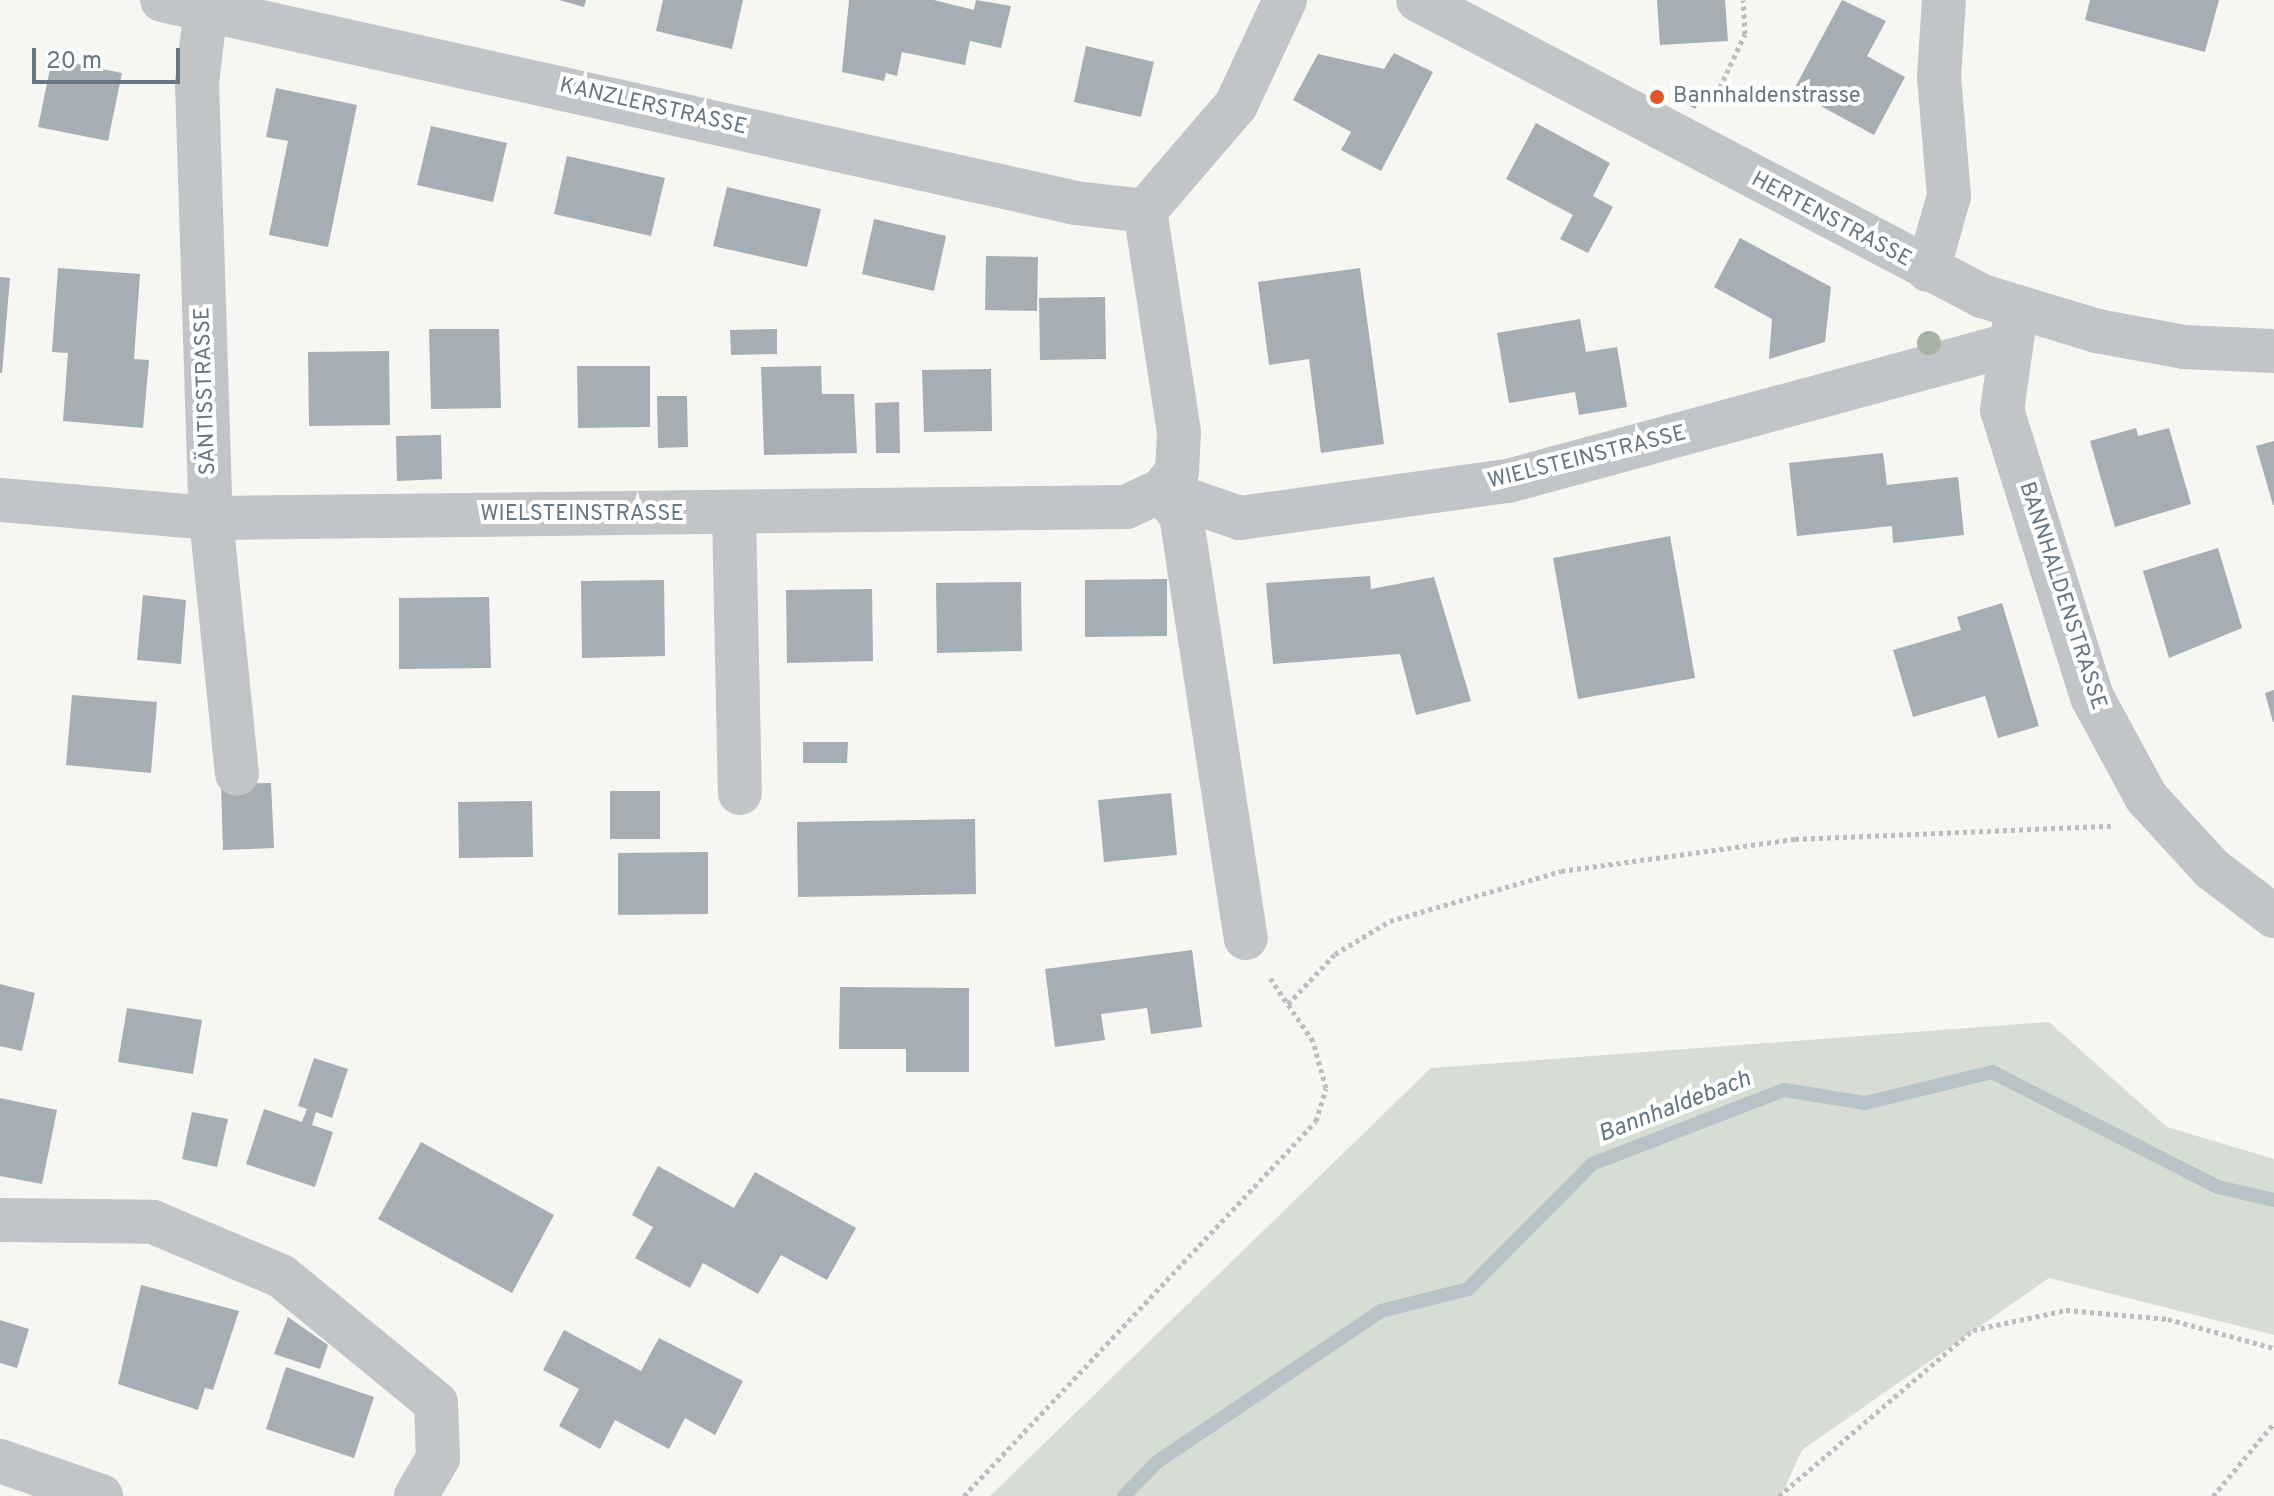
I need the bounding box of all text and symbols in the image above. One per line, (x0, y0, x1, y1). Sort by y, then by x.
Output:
scale bar (36, 32, 184, 82)
text: 20 m (46, 47, 102, 77)
street label: KANZLERSTRASSE (557, 73, 749, 141)
place label: Bannhaldenstrasse (1673, 84, 1861, 110)
marker: Bannhaldenstrasse (1648, 88, 1666, 106)
street label: HERTENSTRASSE (1746, 167, 1916, 273)
street label: SÄNTISSTRASSE (190, 306, 222, 476)
street label: WIELSTEINSTRASSE (1485, 421, 1689, 495)
street label: BANNHALDENSTRASSE (2013, 479, 2111, 713)
street label: WIELSTEINSTRASSE (480, 502, 684, 528)
water label: Bannhaldebach (1595, 1066, 1755, 1150)

